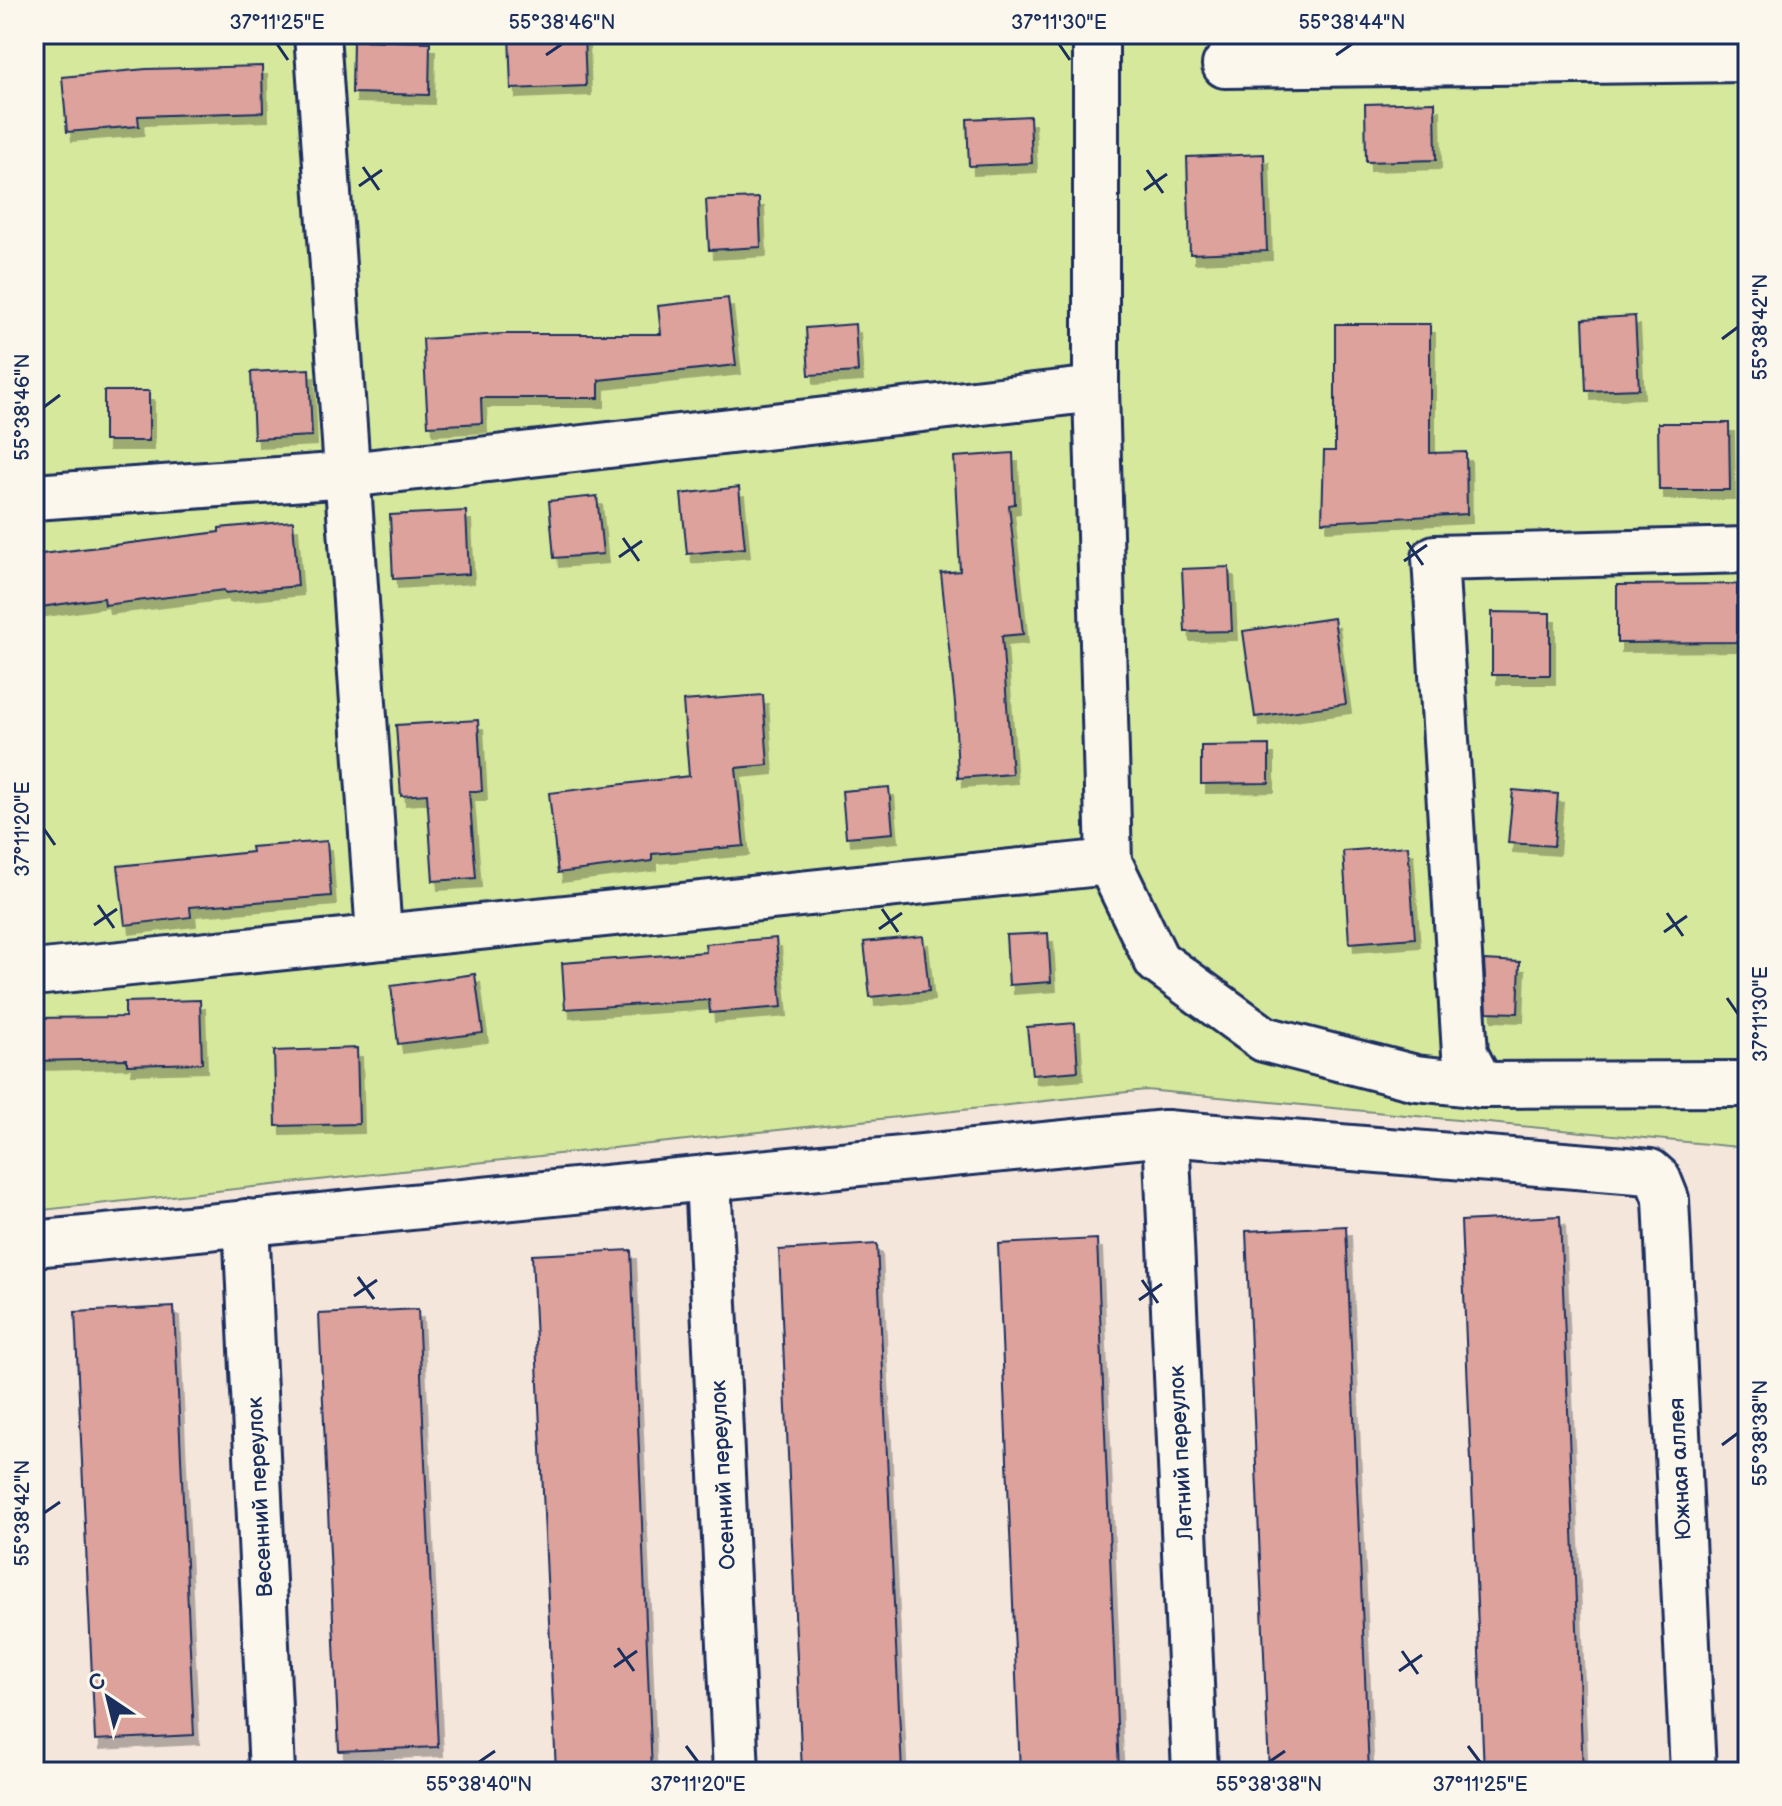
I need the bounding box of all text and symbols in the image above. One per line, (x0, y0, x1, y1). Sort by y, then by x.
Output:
text: 37°11'25"E (229, 11, 325, 35)
text: 55°38'46"N (508, 11, 616, 35)
text: 37°11'30"E (1011, 11, 1107, 35)
text: 55°38'44"N (1298, 11, 1406, 35)
text: 55°38'42"N (1749, 274, 1773, 380)
text: 55°38'46"N (11, 353, 35, 461)
text: 37°11'20"E (11, 781, 35, 877)
text: 37°11'30"E (1749, 966, 1773, 1062)
street label: Летний переулок (1163, 1364, 1200, 1542)
street label: Осенний переулок (705, 1379, 742, 1571)
text: 55°38'38"N (1749, 1380, 1773, 1486)
street label: Весенний переулок (242, 1396, 279, 1598)
street label: Южная аллея (1663, 1397, 1698, 1541)
text: 55°38'42"N (11, 1460, 35, 1566)
north arrow (68, 1658, 148, 1738)
text: С (83, 1667, 111, 1698)
text: 55°38'40"N (426, 1773, 532, 1797)
text: 37°11'20"E (650, 1773, 746, 1797)
text: 55°38'38"N (1216, 1773, 1322, 1797)
text: 37°11'25"E (1432, 1773, 1528, 1797)

